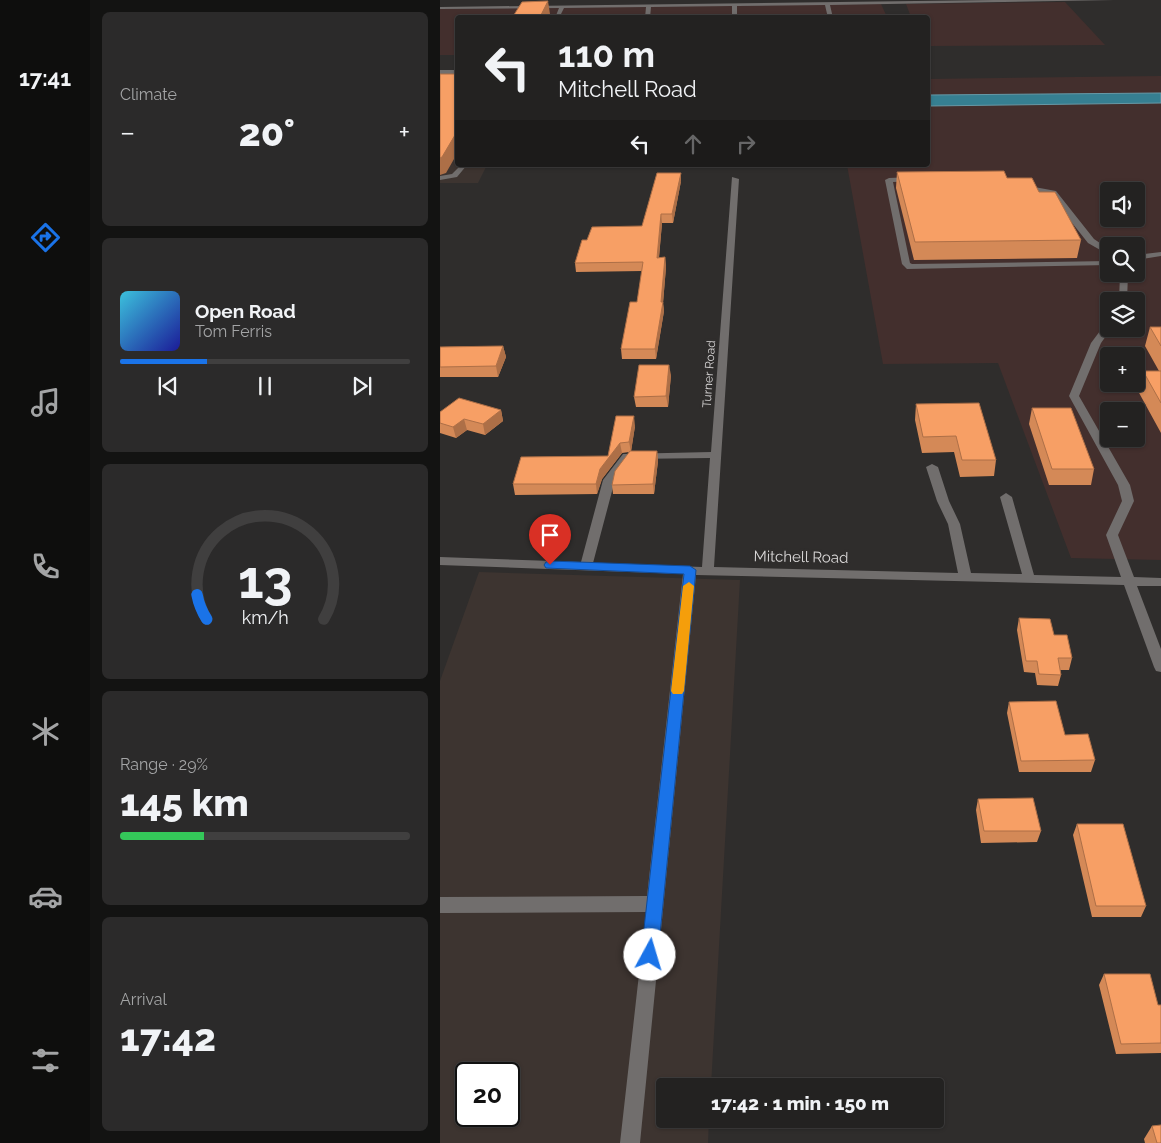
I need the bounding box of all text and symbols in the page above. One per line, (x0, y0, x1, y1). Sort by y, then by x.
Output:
text: 110 m (558, 34, 655, 75)
icon: left (475, 35, 540, 100)
text: 17:41 (19, 65, 71, 91)
text: Mitchell Road (558, 76, 697, 102)
text: Climate (120, 85, 177, 104)
text: 20° (239, 110, 295, 155)
text: − (120, 116, 135, 149)
text: + (398, 116, 410, 149)
icon: left (626, 130, 654, 158)
icon: ahead (679, 130, 707, 158)
icon: right (732, 130, 760, 158)
map controls (1100, 182, 1145, 447)
button: sound (1100, 182, 1145, 227)
icon: directions (28, 220, 63, 255)
button: search (1100, 237, 1145, 282)
button: layers (1100, 292, 1145, 337)
text: Open Road (195, 300, 296, 322)
text: Tom Ferris (195, 322, 272, 341)
street label: Turner Road (700, 340, 718, 408)
button: + (1100, 347, 1145, 392)
icon: previous (154, 372, 182, 400)
icon: pause (251, 372, 279, 400)
icon: next (348, 372, 376, 400)
icon: music (28, 385, 63, 420)
button: − (1100, 402, 1145, 447)
pin (529, 514, 571, 565)
icon: arrive (536, 521, 564, 549)
street label: Mitchell Road (754, 547, 848, 567)
icon: phone (28, 549, 63, 584)
text: 13 (238, 549, 292, 610)
text: km/h (241, 607, 289, 628)
icon: climate (28, 714, 63, 749)
text: Range · 29% (120, 755, 208, 774)
text: 145 km (120, 780, 249, 825)
icon: car (28, 879, 63, 914)
position arrow (623, 928, 675, 980)
text: Arrival (120, 990, 167, 1009)
text: 17:42 (120, 1015, 216, 1060)
icon: filters (28, 1043, 63, 1078)
speed limit sign: 20 (455, 1062, 520, 1127)
text: 17:42 · 1 min · 150 m (711, 1092, 889, 1114)

